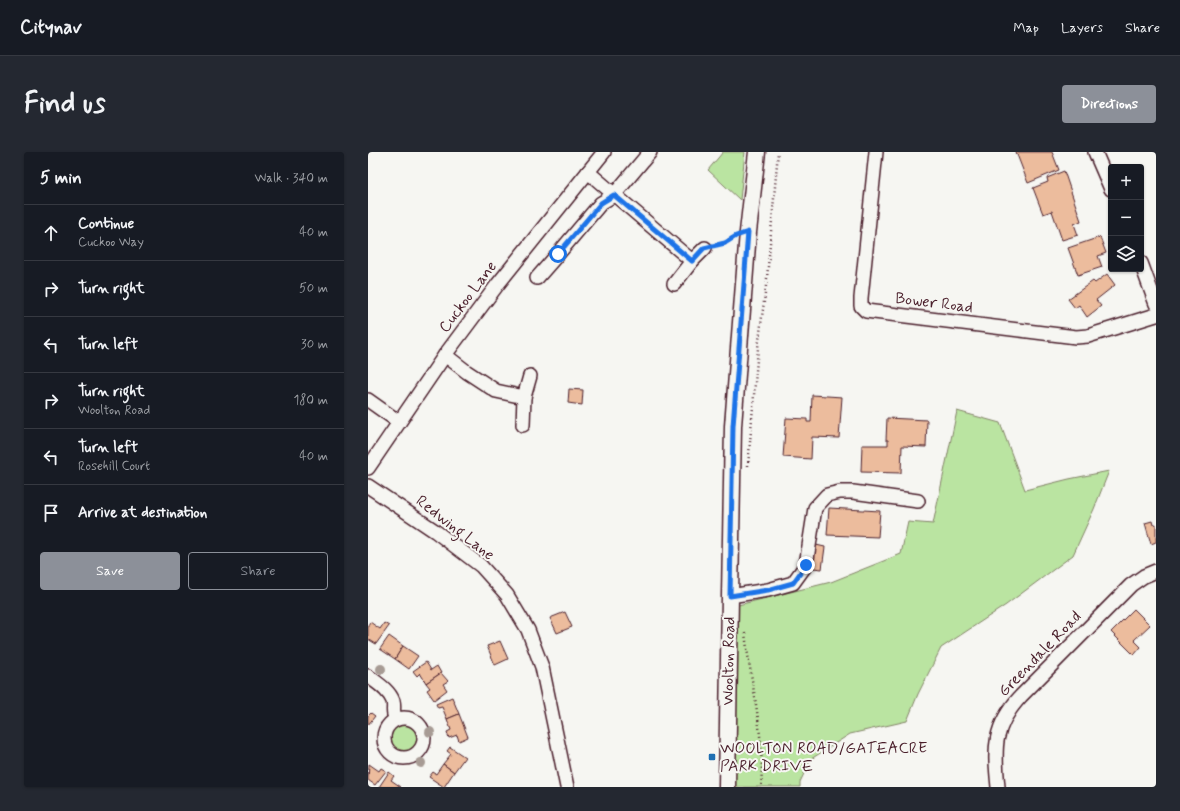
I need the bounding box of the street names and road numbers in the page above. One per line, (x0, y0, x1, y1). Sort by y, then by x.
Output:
street label: Cuckoo Lane (434, 257, 502, 337)
street label: Bower Road (894, 288, 974, 318)
street label: Redwing Lane (411, 491, 499, 566)
street label: Greendale Road (994, 607, 1086, 701)
street label: Woolton Road (718, 616, 740, 706)

